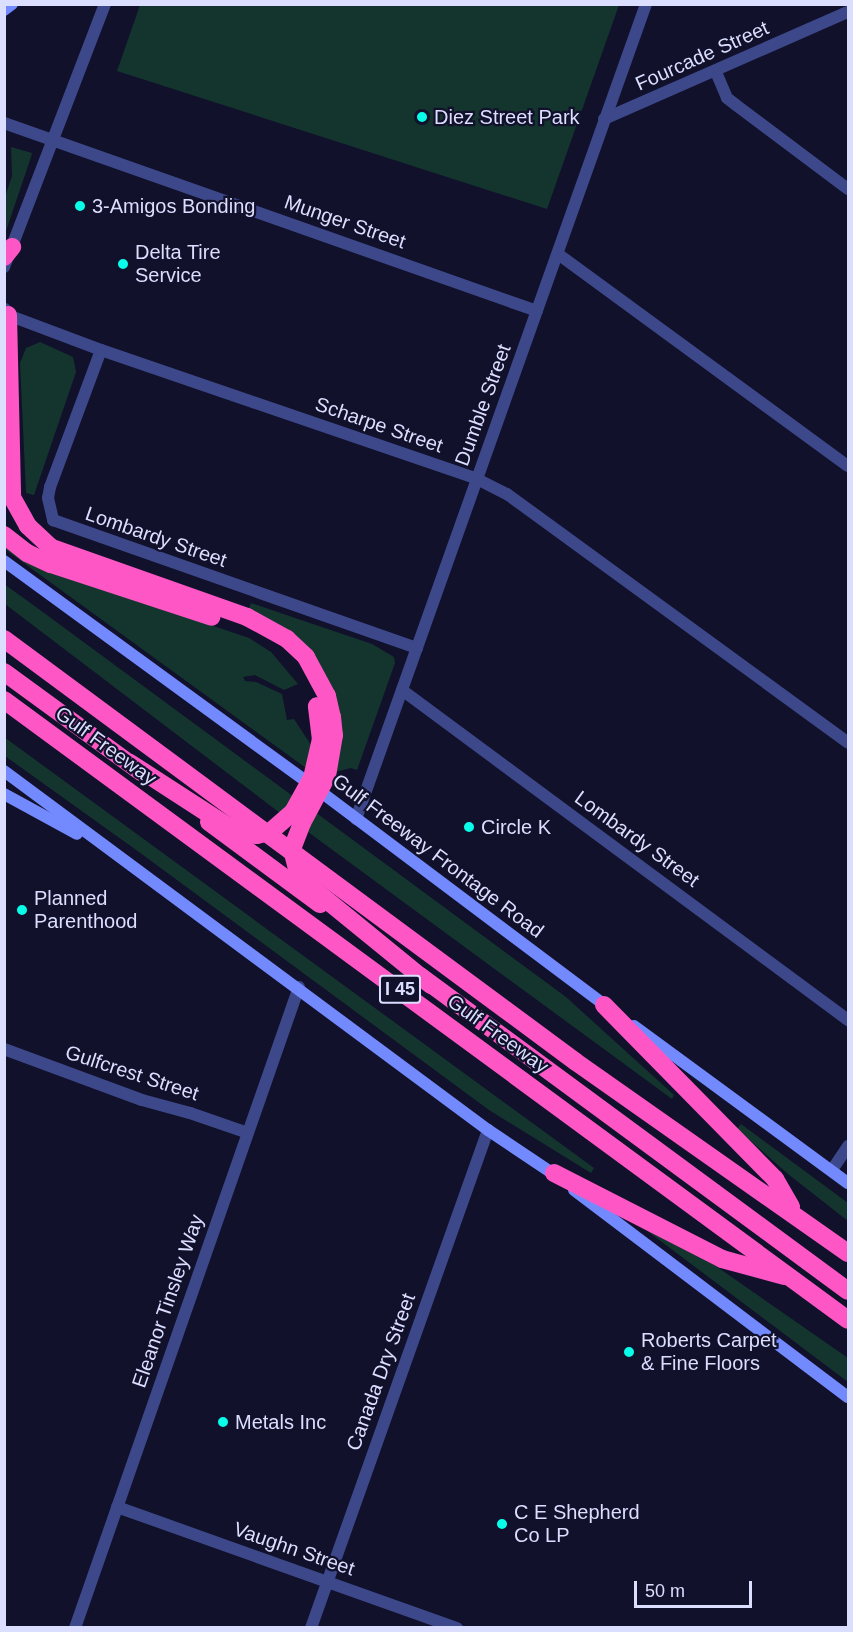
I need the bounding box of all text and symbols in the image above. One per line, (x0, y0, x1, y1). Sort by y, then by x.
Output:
street label: Fourcade Street (632, 16, 772, 96)
place label: Diez Street Park (434, 105, 580, 129)
marker: Diez Street Park (415, 110, 429, 124)
street label: Munger Street (281, 190, 409, 254)
place label: 3-Amigos Bonding (92, 194, 255, 218)
marker: 3-Amigos Bonding (73, 199, 87, 213)
place label: Delta Tire Service (135, 240, 221, 287)
marker: Delta Tire Service (116, 257, 130, 271)
street label: Dumble Street (450, 341, 516, 469)
street label: Scharpe Street (312, 392, 446, 458)
street label: Lombardy Street (82, 502, 230, 572)
street label: Gulf Freeway (51, 701, 161, 791)
street label: Gulf Freeway Frontage Road (328, 769, 548, 943)
street label: Lombardy Street (570, 786, 704, 892)
place label: Circle K (481, 815, 551, 839)
marker: Circle K (462, 820, 476, 834)
place label: Planned Parenthood (34, 886, 137, 933)
marker: Planned Parenthood (15, 903, 29, 917)
road number: I 45 (378, 974, 422, 1004)
street label: Gulf Freeway (443, 989, 553, 1079)
street label: Gulfcrest Street (62, 1040, 202, 1106)
street label: Eleanor Tinsley Way (127, 1211, 209, 1391)
street label: Canada Dry Street (341, 1290, 421, 1454)
place label: Roberts Carpet & Fine Floors (641, 1328, 777, 1375)
marker: Roberts Carpet & Fine Floors (622, 1345, 636, 1359)
place label: Metals Inc (235, 1410, 326, 1434)
marker: Metals Inc (216, 1415, 230, 1429)
place label: C E Shepherd Co LP (514, 1500, 640, 1547)
street label: Vaughn Street (230, 1517, 358, 1581)
marker: C E Shepherd Co LP (495, 1517, 509, 1531)
scale bar (637, 1569, 756, 1607)
text: 50 m (645, 1581, 685, 1601)

